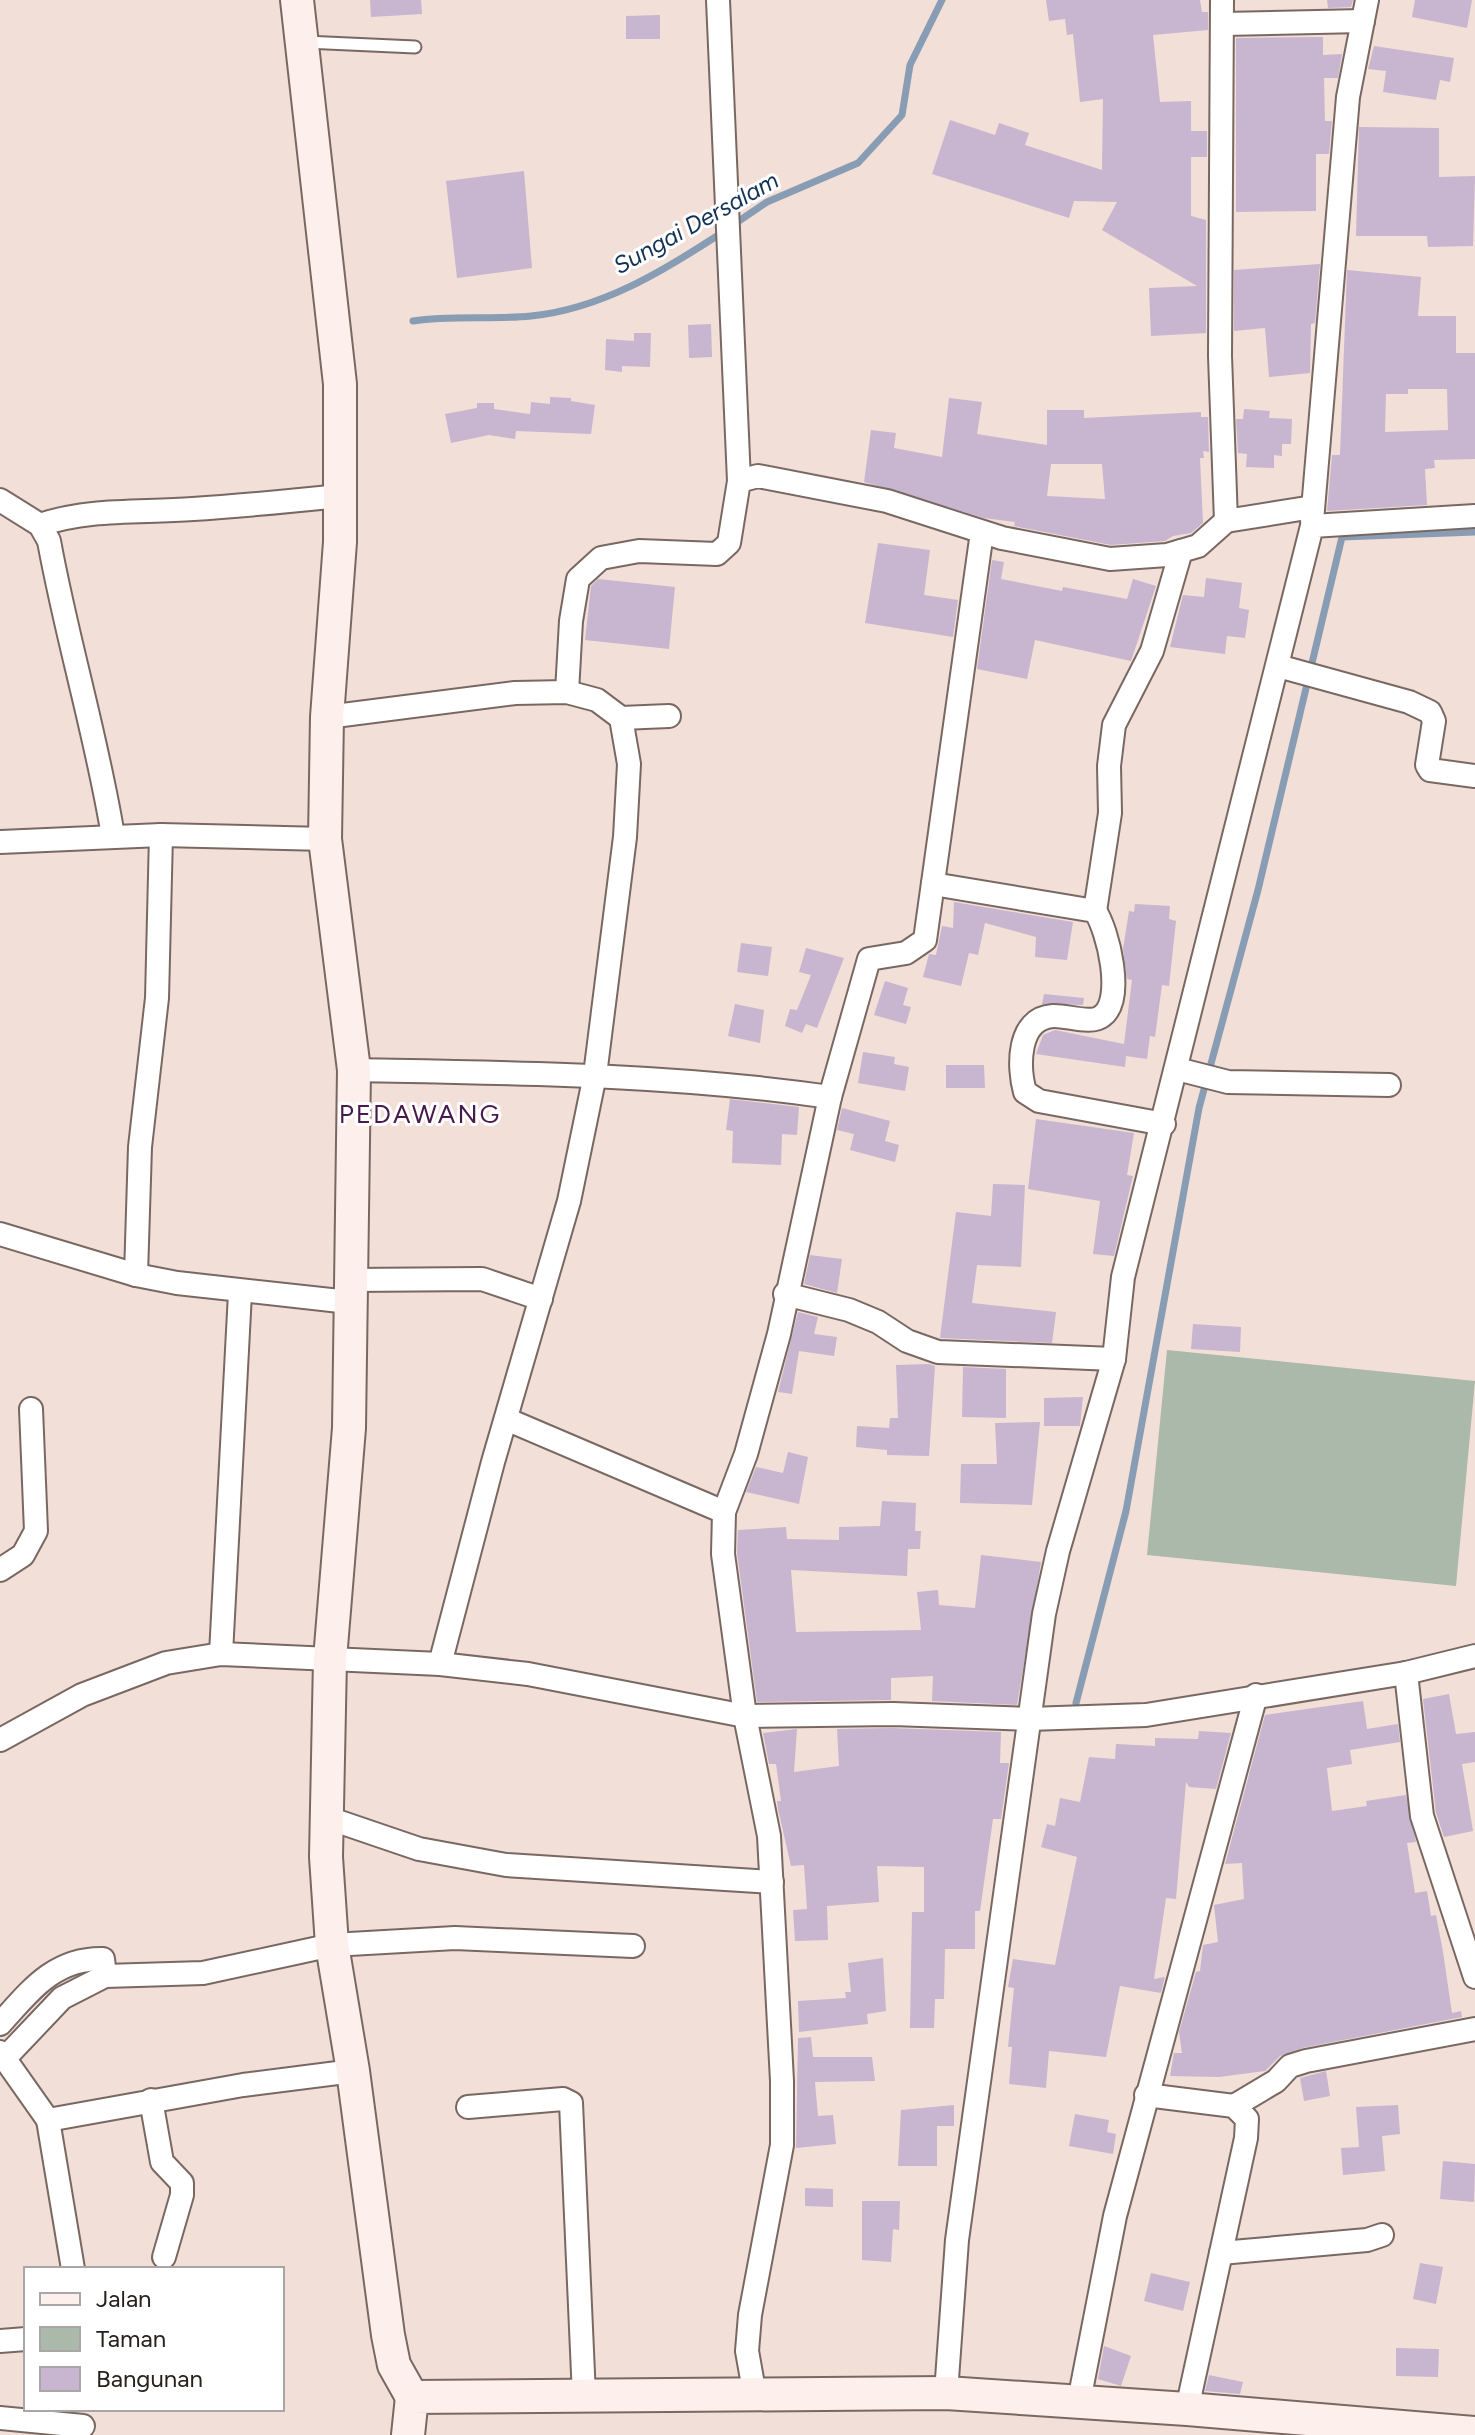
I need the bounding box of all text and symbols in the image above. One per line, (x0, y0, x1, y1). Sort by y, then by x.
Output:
water label: Sungai Dersalam (608, 165, 783, 280)
district label: PEDAWANG (339, 1098, 501, 1130)
legend (24, 2267, 284, 2411)
text: Jalan (96, 2284, 152, 2313)
text: Taman (96, 2324, 166, 2353)
text: Bangunan (96, 2364, 203, 2393)

